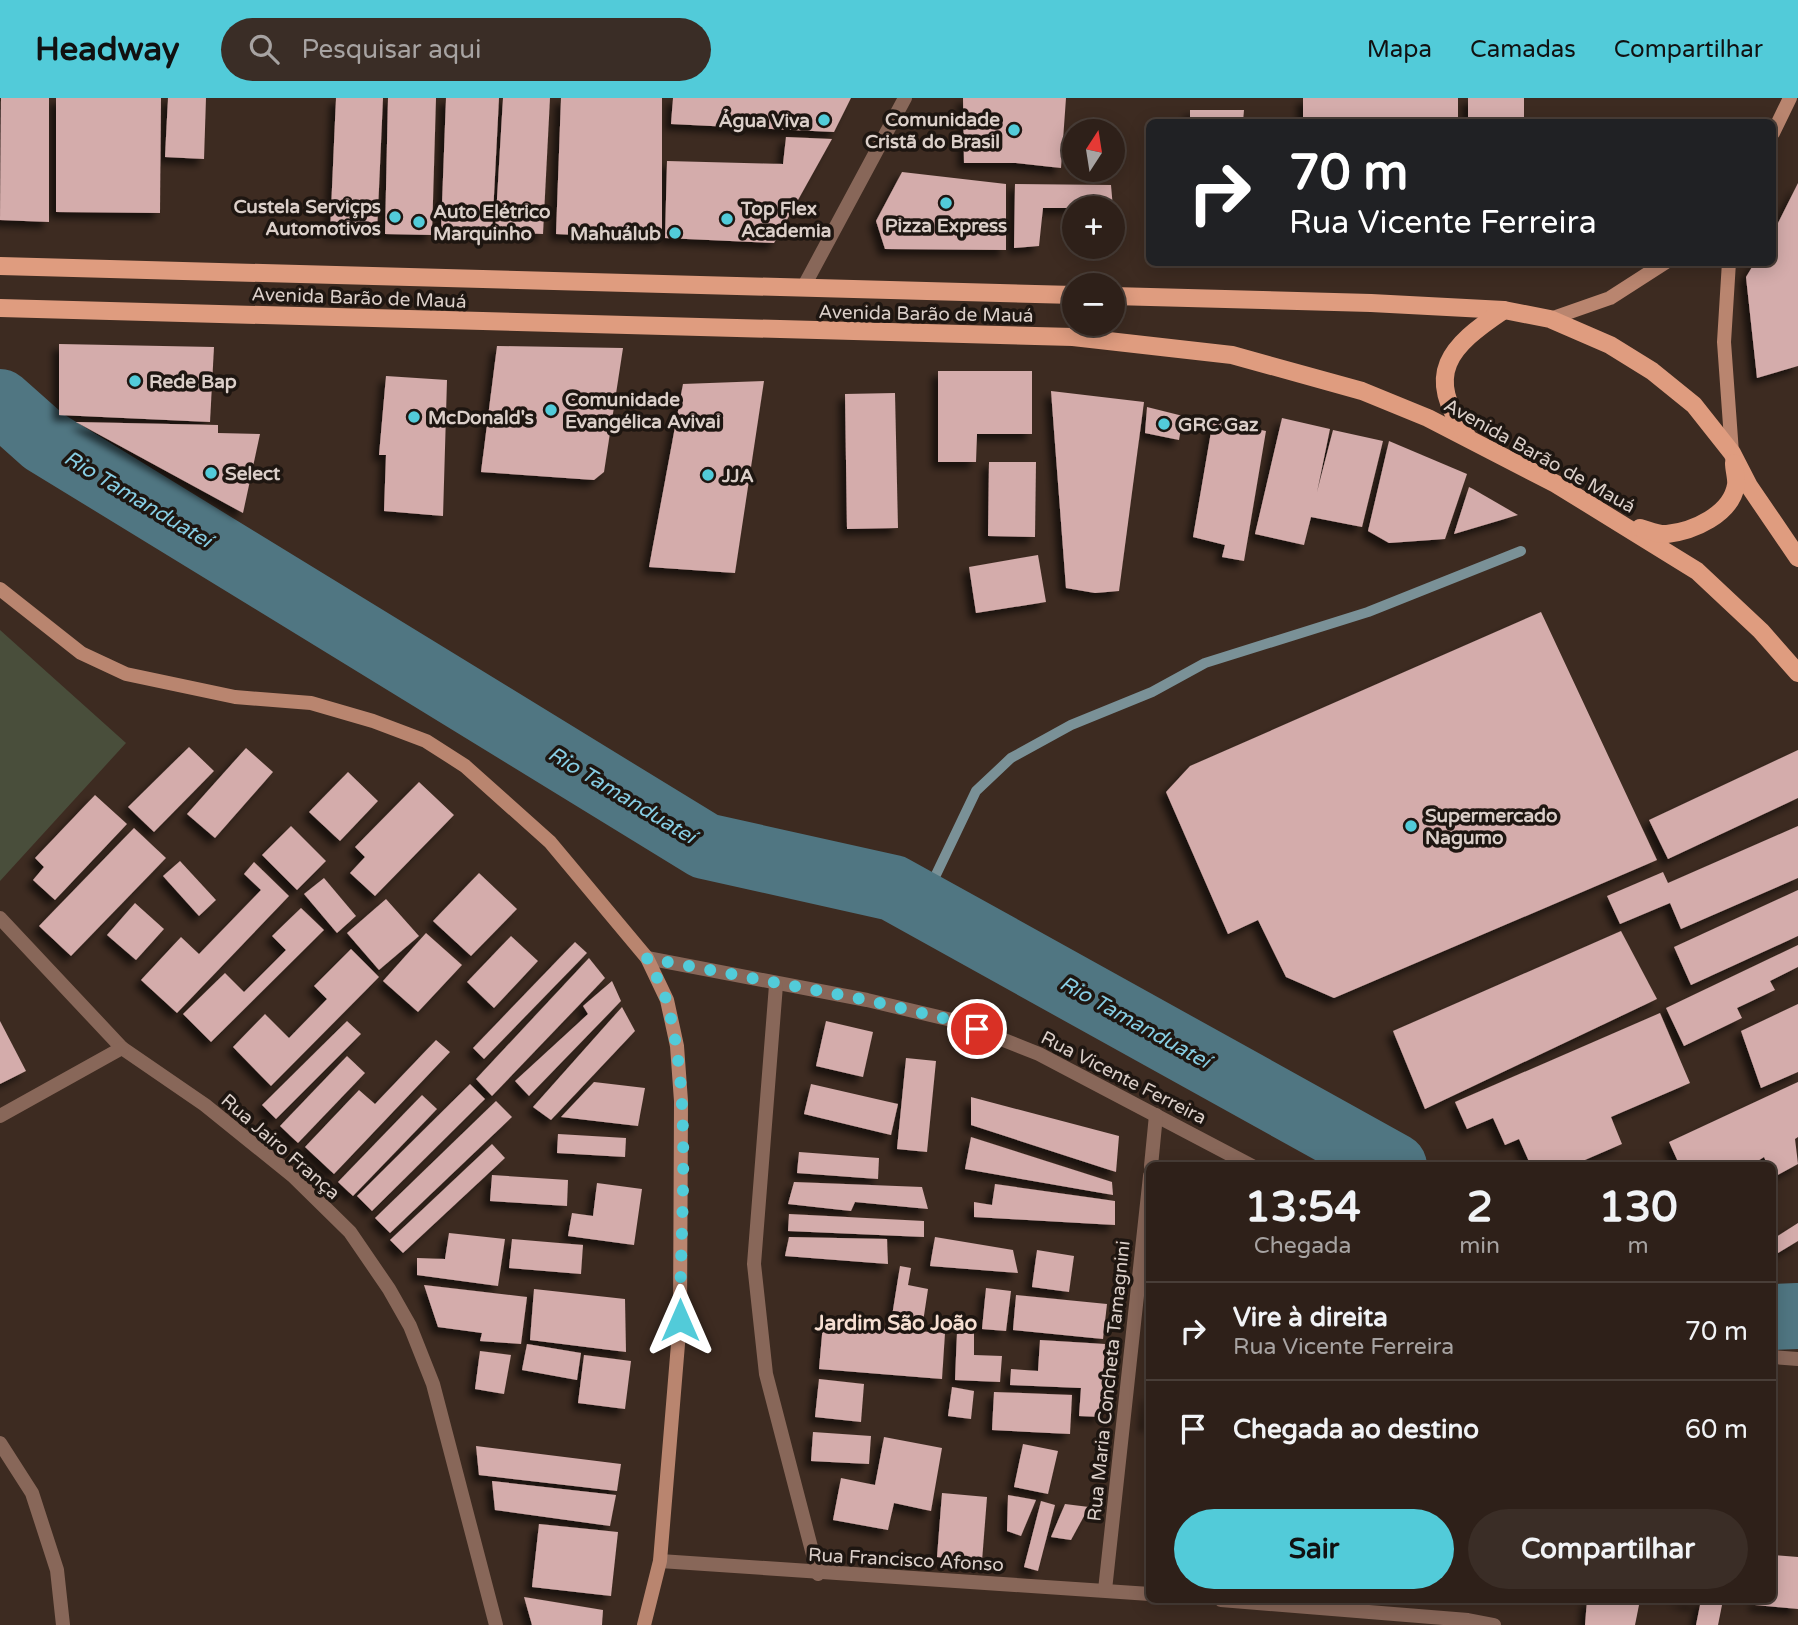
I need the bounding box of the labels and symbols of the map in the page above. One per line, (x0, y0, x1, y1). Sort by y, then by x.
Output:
place label: Água Viva (719, 109, 810, 133)
place label: Comunidade Cristã do Brasil (865, 109, 1000, 153)
marker: Água Viva (816, 112, 832, 128)
north arrow (1062, 119, 1125, 182)
marker: Comunidade Cristã do Brasil (1006, 122, 1022, 138)
marker: Pizza Express (938, 195, 954, 211)
place label: Custela Serviçps Automotivos (233, 196, 381, 240)
place label: Top Flex Academia (740, 198, 831, 242)
place label: Auto Elétrico Marquinho (433, 201, 551, 246)
marker: Custela Serviçps Automotivos (387, 209, 403, 225)
marker: Top Flex Academia (719, 211, 735, 227)
marker: Auto Elétrico Marquinho (411, 214, 427, 230)
place label: Pizza Express (885, 215, 1007, 238)
place label: Mahuálub (570, 223, 661, 245)
marker: Mahuálub (667, 225, 683, 241)
street label: Avenida Barão de Mauá (251, 283, 467, 313)
street label: Avenida Barão de Mauá (818, 301, 1034, 327)
place label: Rede Bap (149, 371, 237, 394)
marker: Rede Bap (127, 373, 143, 389)
place label: Comunidade Evangélica Avivai (565, 389, 721, 434)
street label: Avenida Barão de Mauá (1440, 394, 1639, 518)
marker: Comunidade Evangélica Avivai (543, 402, 559, 418)
place label: McDonald's (428, 407, 534, 429)
marker: McDonald's (406, 409, 422, 425)
place label: GRC Gaz (1178, 414, 1259, 436)
marker: GRC Gaz (1156, 416, 1172, 432)
water label: Rio Tamanduateí (59, 446, 219, 555)
place label: Select (225, 463, 281, 485)
marker: Select (203, 465, 219, 481)
place label: JJA (721, 465, 754, 487)
marker: JJA (700, 467, 716, 483)
water label: Rio Tamanduateí (543, 742, 703, 851)
place label: Supermercado Nagumo (1425, 805, 1558, 850)
marker: Supermercado Nagumo (1403, 818, 1419, 834)
water label: Rio Tamanduateí (1055, 971, 1217, 1076)
pin (947, 999, 1007, 1059)
street label: Rua Vicente Ferreira (1037, 1027, 1210, 1129)
street label: Rua Jairo França (217, 1089, 344, 1204)
street label: Rua Maria Concheta Tamagnini (1083, 1240, 1135, 1523)
position arrow (643, 1283, 717, 1357)
district label: Jardim São João (814, 1311, 978, 1336)
street label: Rua Francisco Afonso (807, 1544, 1004, 1576)

